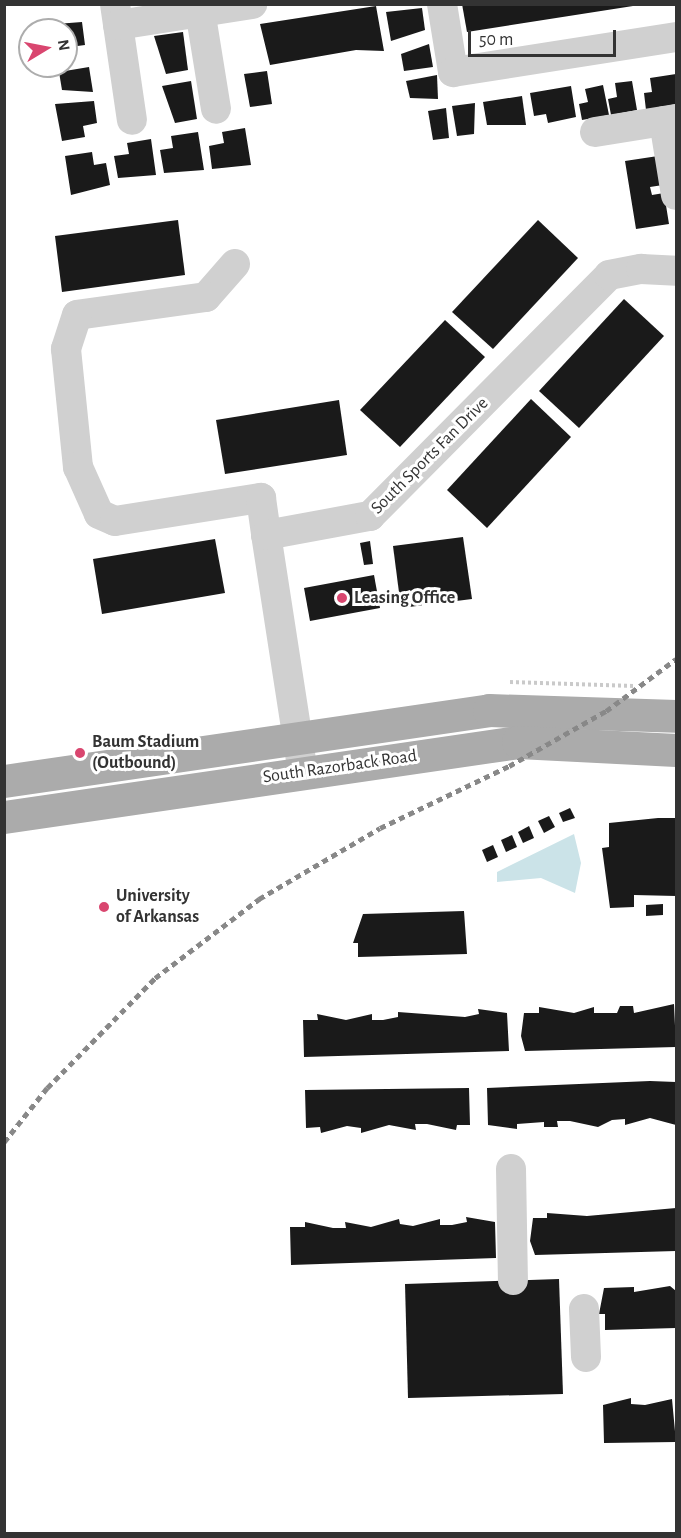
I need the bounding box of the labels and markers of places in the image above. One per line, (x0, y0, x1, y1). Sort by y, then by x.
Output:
place label: Leasing Office (354, 587, 455, 609)
marker: Leasing Office (335, 591, 349, 605)
place label: Baum Stadium (Outbound) (92, 732, 199, 774)
marker: Baum Stadium (Outbound) (73, 746, 87, 760)
place label: University of Arkansas (116, 886, 199, 928)
marker: University of Arkansas (97, 900, 111, 914)

